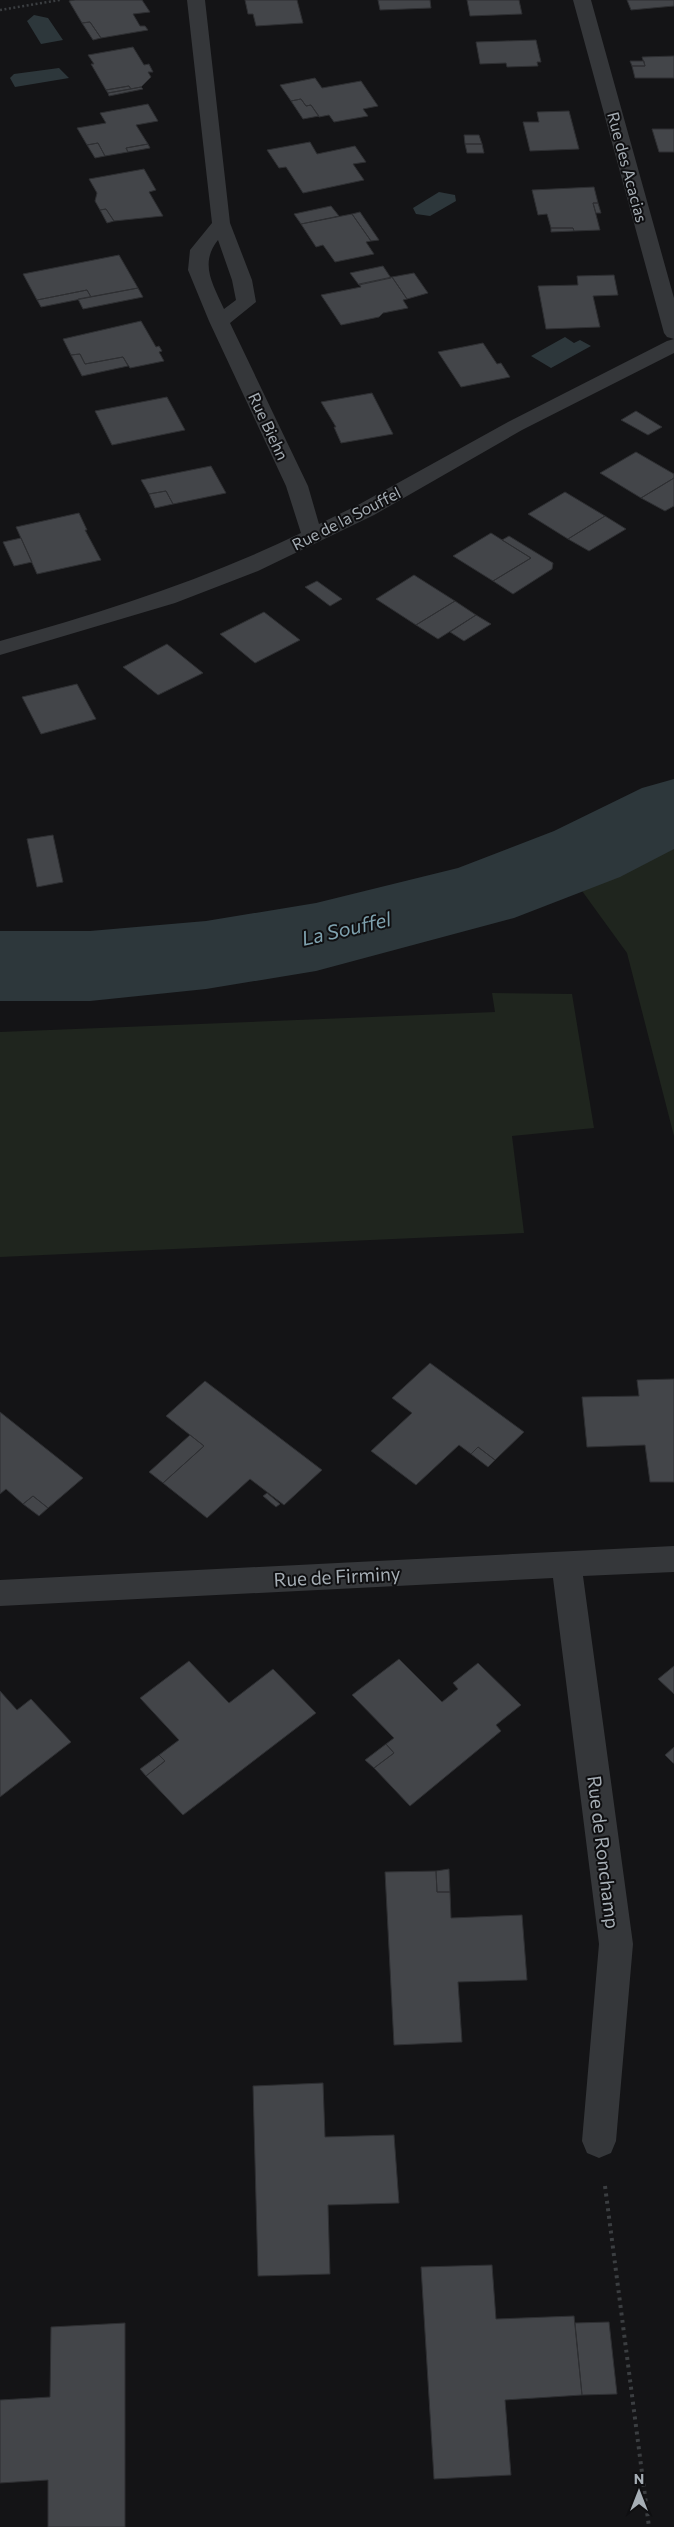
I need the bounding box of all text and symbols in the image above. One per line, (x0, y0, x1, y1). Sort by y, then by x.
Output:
street label: Rue des Acacias (604, 110, 652, 224)
street label: Rue Biehn (245, 389, 293, 463)
street label: Rue de la Souffel (288, 482, 404, 554)
water label: La Souffel (299, 906, 394, 950)
street label: Rue de Firminy (273, 1561, 401, 1591)
street label: Rue de Ronchamp (583, 1774, 625, 1930)
north arrow (614, 2467, 664, 2517)
text: N (634, 2470, 644, 2487)

